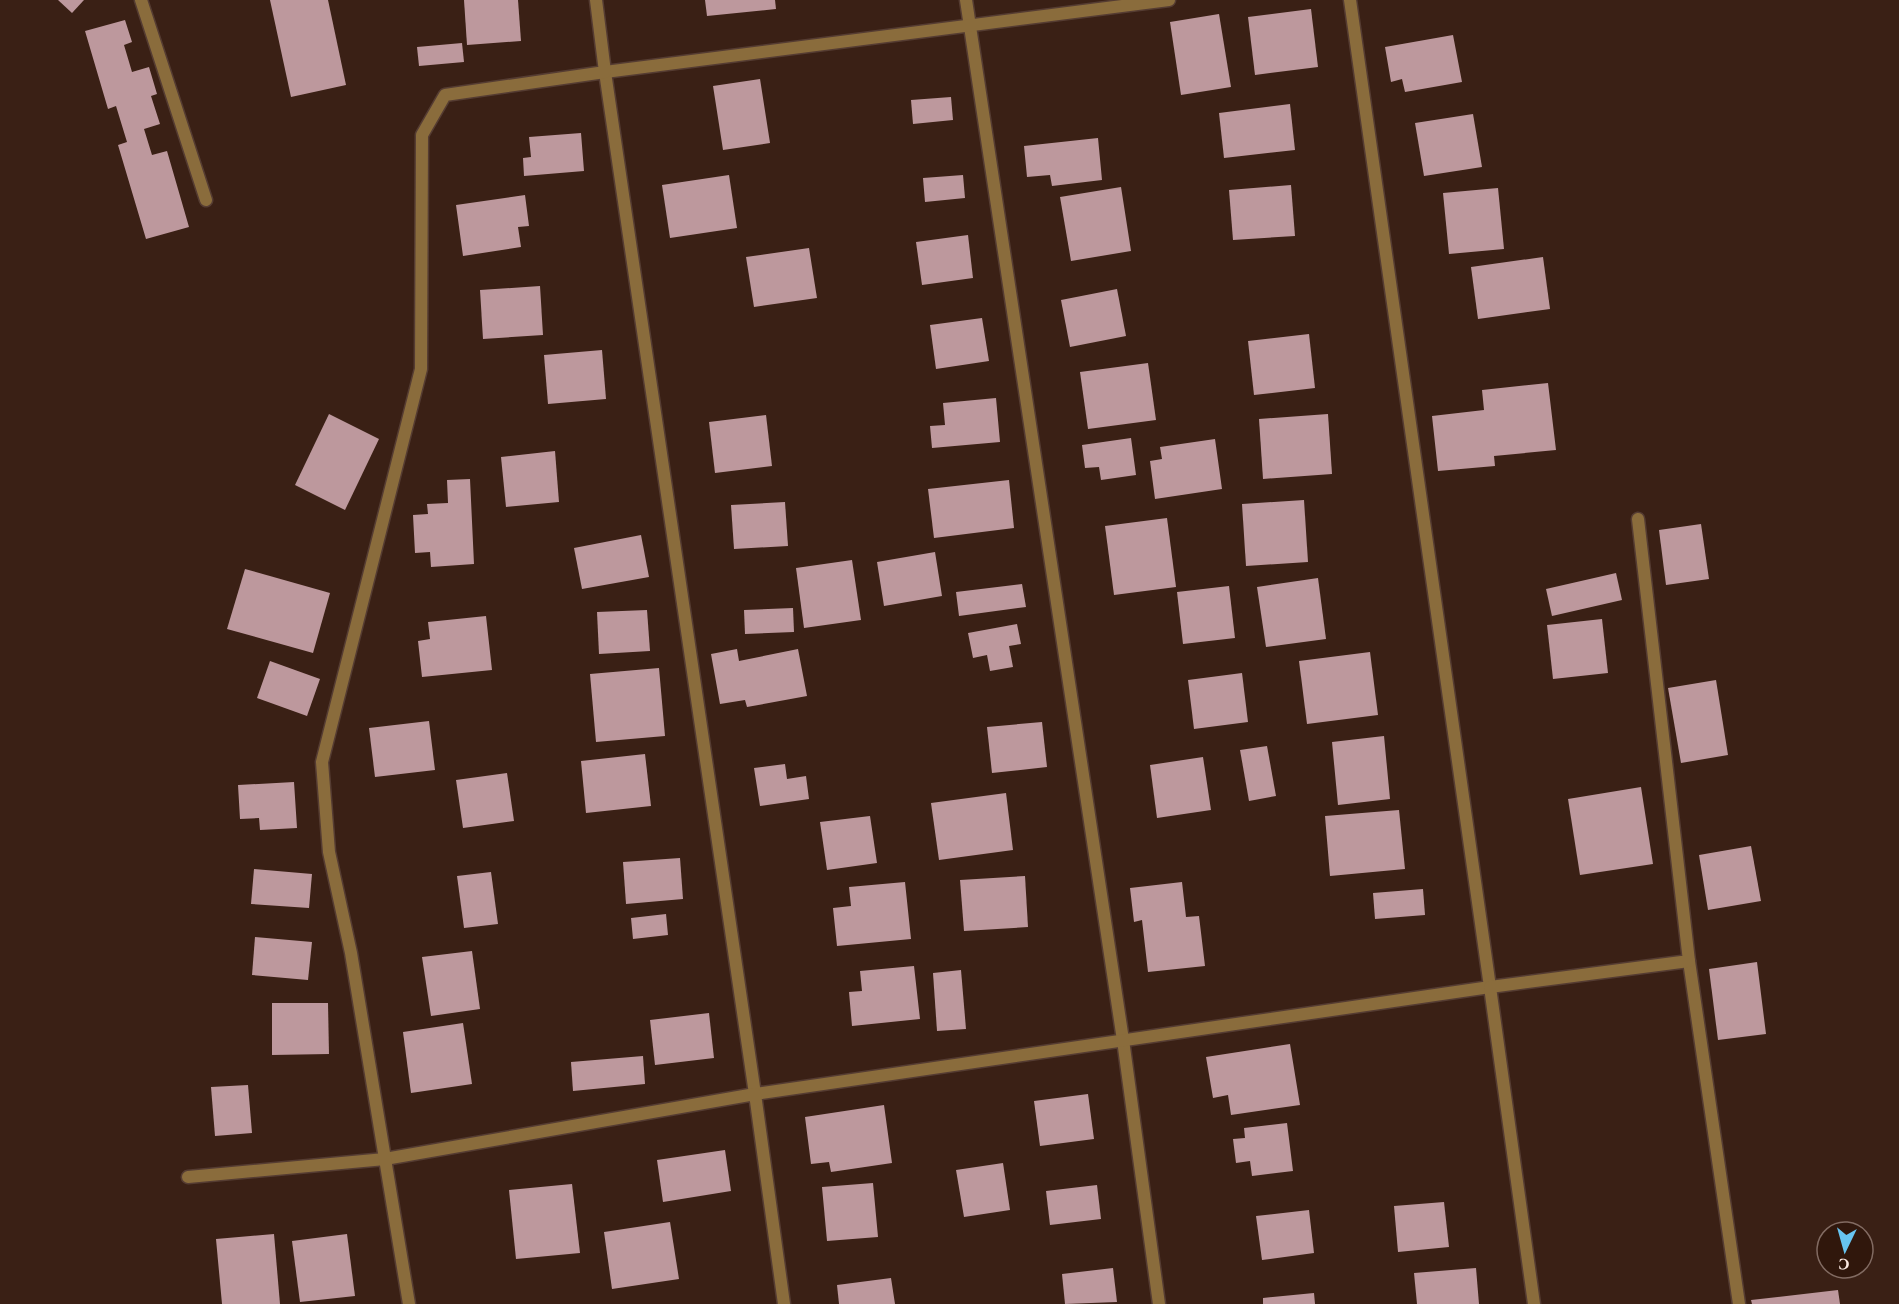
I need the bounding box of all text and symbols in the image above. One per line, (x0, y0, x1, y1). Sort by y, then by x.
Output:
north arrow (1815, 1220, 1875, 1280)
text: С (1837, 1251, 1850, 1276)

